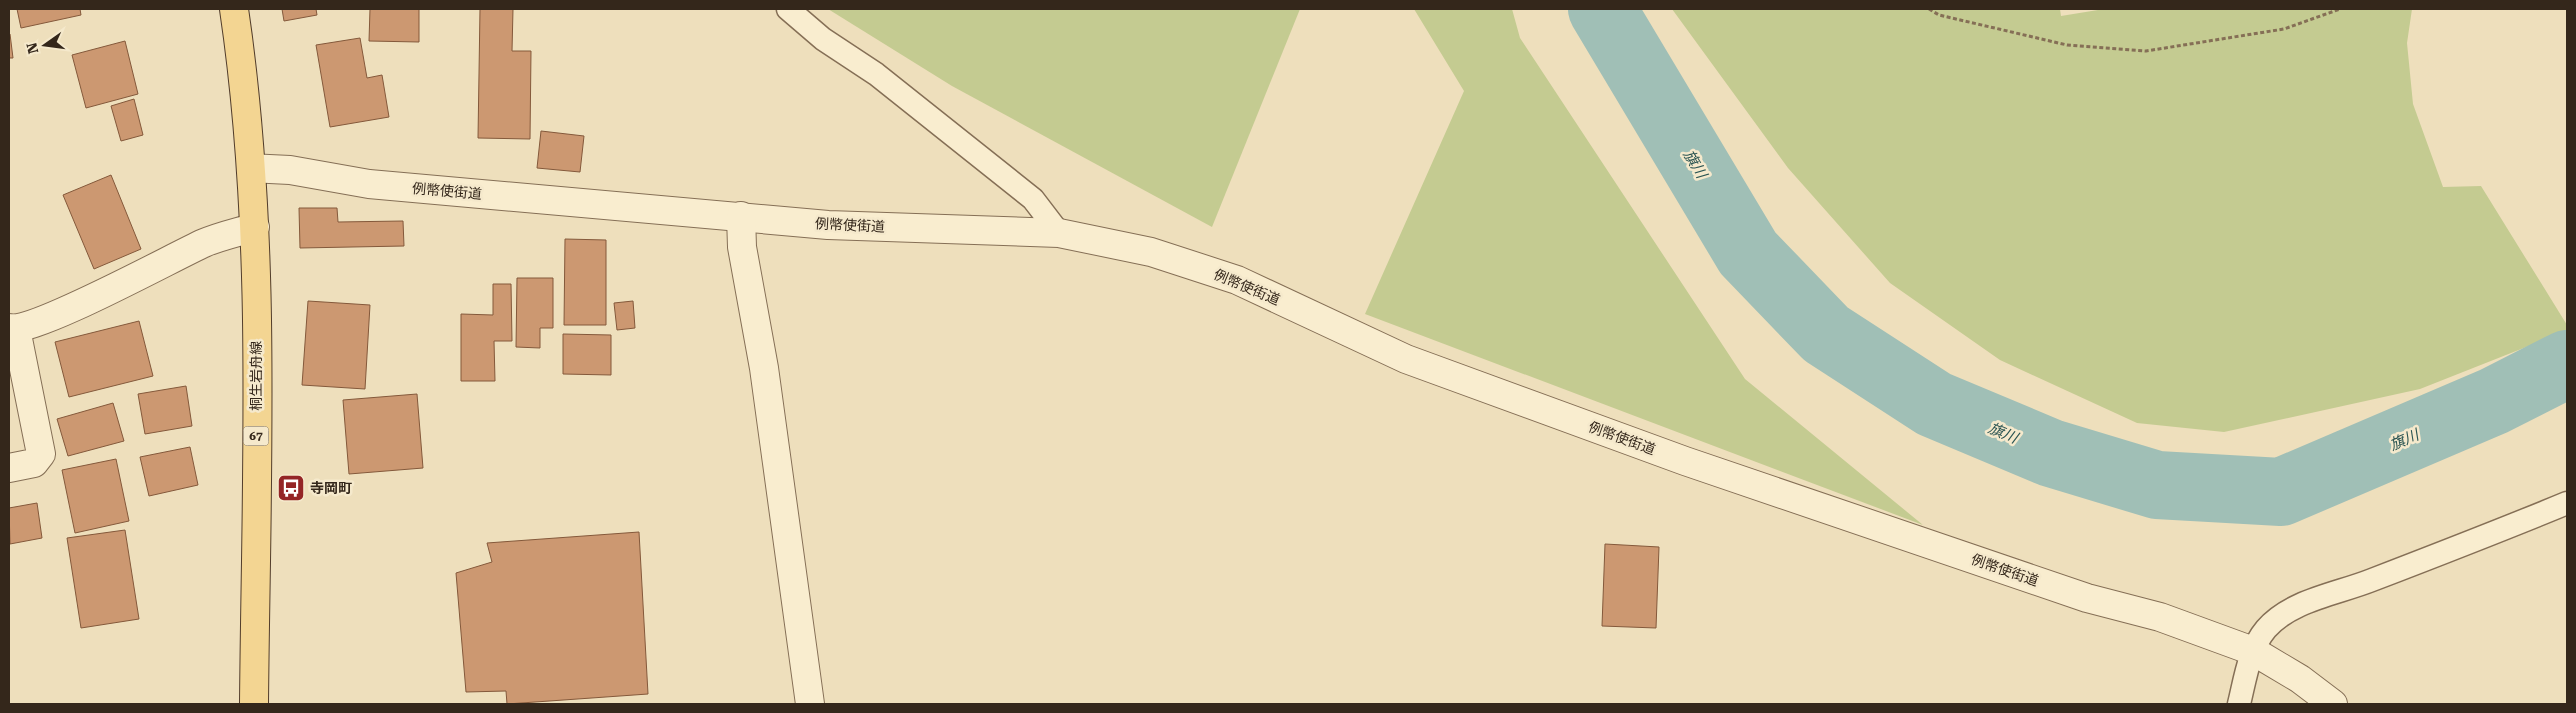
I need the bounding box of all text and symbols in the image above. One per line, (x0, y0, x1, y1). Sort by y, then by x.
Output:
north arrow (20, 20, 70, 70)
text: N (23, 41, 41, 55)
water label: 旗川 (1680, 147, 1711, 183)
street label: 例幣使街道 (411, 180, 483, 202)
street label: 例幣使街道 (815, 215, 885, 235)
street label: 例幣使街道 (1212, 266, 1282, 308)
street label: 桐生岩舟線 (248, 341, 264, 411)
street label: 例幣使街道 (1586, 419, 1658, 457)
water label: 旗川 (1986, 419, 2022, 448)
water label: 旗川 (2387, 425, 2423, 454)
road number: 67 (244, 426, 268, 446)
bus stop icon: 寺岡町 (276, 473, 306, 503)
place label: 寺岡町 (310, 480, 352, 496)
street label: 例幣使街道 (1969, 551, 2041, 589)

